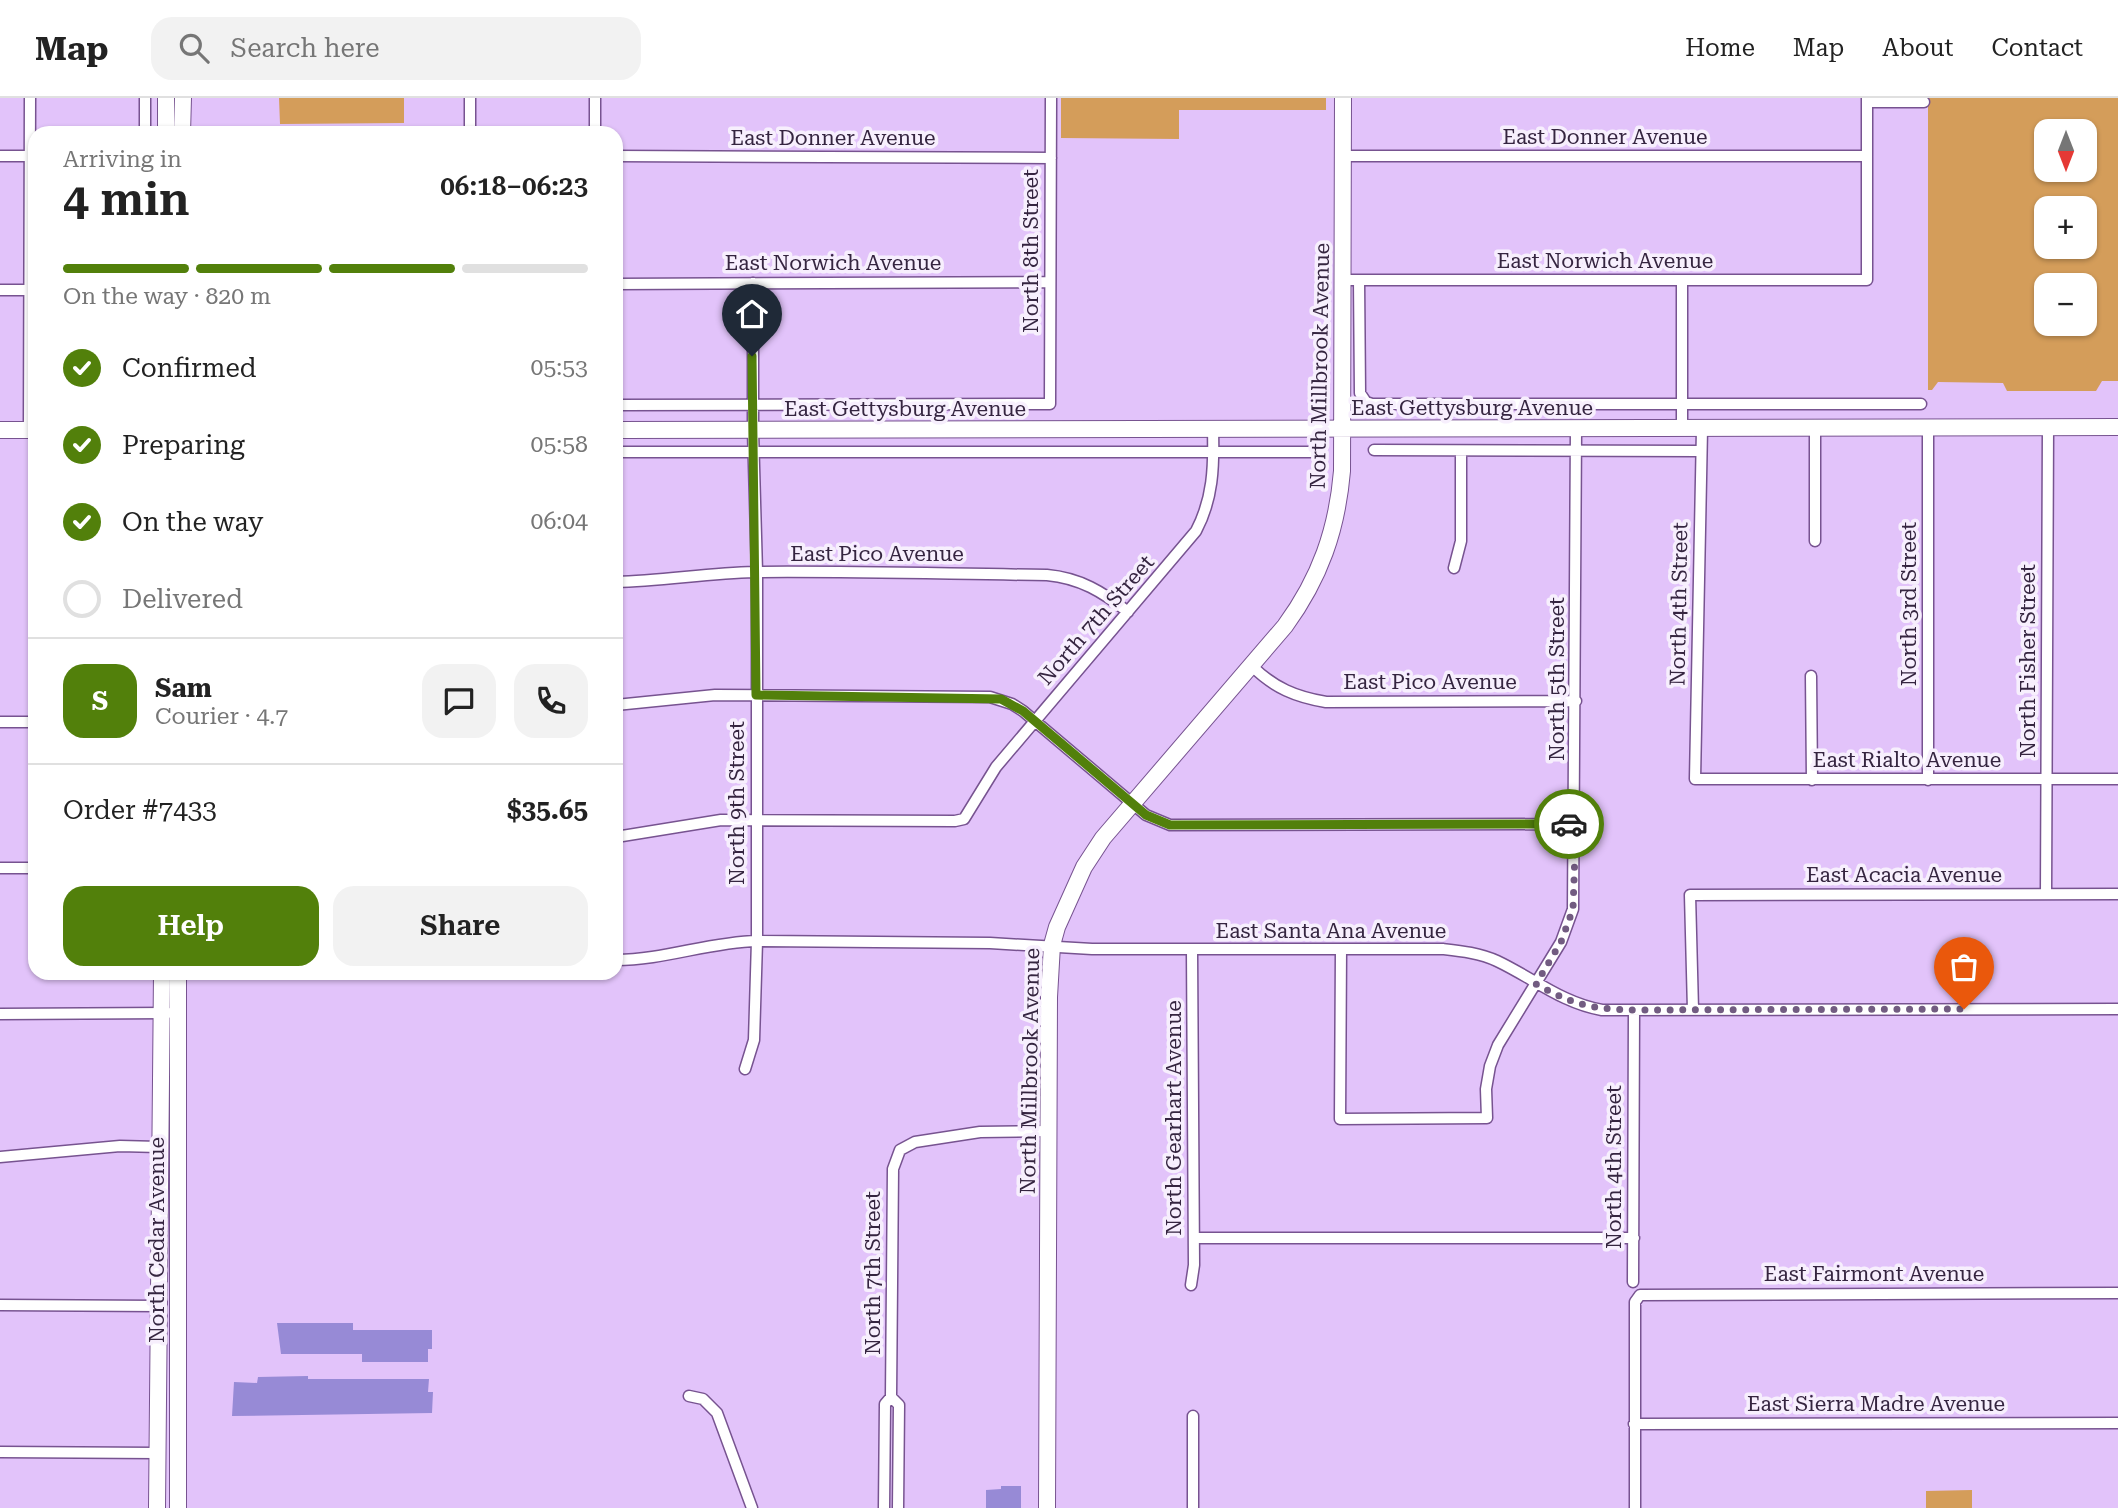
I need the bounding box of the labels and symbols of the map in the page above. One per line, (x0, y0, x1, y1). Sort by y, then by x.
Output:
north arrow (2034, 119, 2096, 182)
street label: East Donner Avenue (1502, 125, 1708, 149)
street label: East Donner Avenue (730, 126, 936, 150)
street label: North 8th Street (1019, 169, 1043, 333)
street label: North Millbrook Avenue (1306, 243, 1334, 489)
street label: East Norwich Avenue (1497, 249, 1713, 273)
street label: East Norwich Avenue (725, 251, 941, 275)
pin (722, 284, 782, 356)
street label: East Gettysburg Avenue (1351, 396, 1593, 420)
street label: East Gettysburg Avenue (784, 397, 1026, 421)
street label: North 4th Street (1666, 522, 1692, 686)
street label: North 3rd Street (1897, 522, 1921, 686)
street label: East Pico Avenue (790, 542, 964, 566)
street label: North 7th Street (1033, 550, 1159, 690)
street label: North Fisher Street (2016, 564, 2040, 758)
street label: North 5th Street (1545, 597, 1569, 761)
street label: East Pico Avenue (1343, 670, 1517, 694)
street label: North 9th Street (725, 721, 749, 885)
street label: East Rialto Avenue (1813, 748, 2001, 772)
courier (1534, 789, 1604, 859)
street label: East Acacia Avenue (1806, 863, 2002, 887)
street label: East Santa Ana Avenue (1216, 919, 1446, 943)
pin (1934, 937, 1994, 1009)
street label: North Millbrook Avenue (1016, 948, 1044, 1194)
street label: North Gearhart Avenue (1162, 1000, 1186, 1236)
street label: North 4th Street (1602, 1085, 1626, 1249)
street label: North Cedar Avenue (145, 1137, 169, 1343)
street label: North 7th Street (861, 1191, 885, 1355)
street label: East Fairmont Avenue (1764, 1262, 1984, 1286)
street label: East Sierra Madre Avenue (1747, 1392, 2005, 1416)

